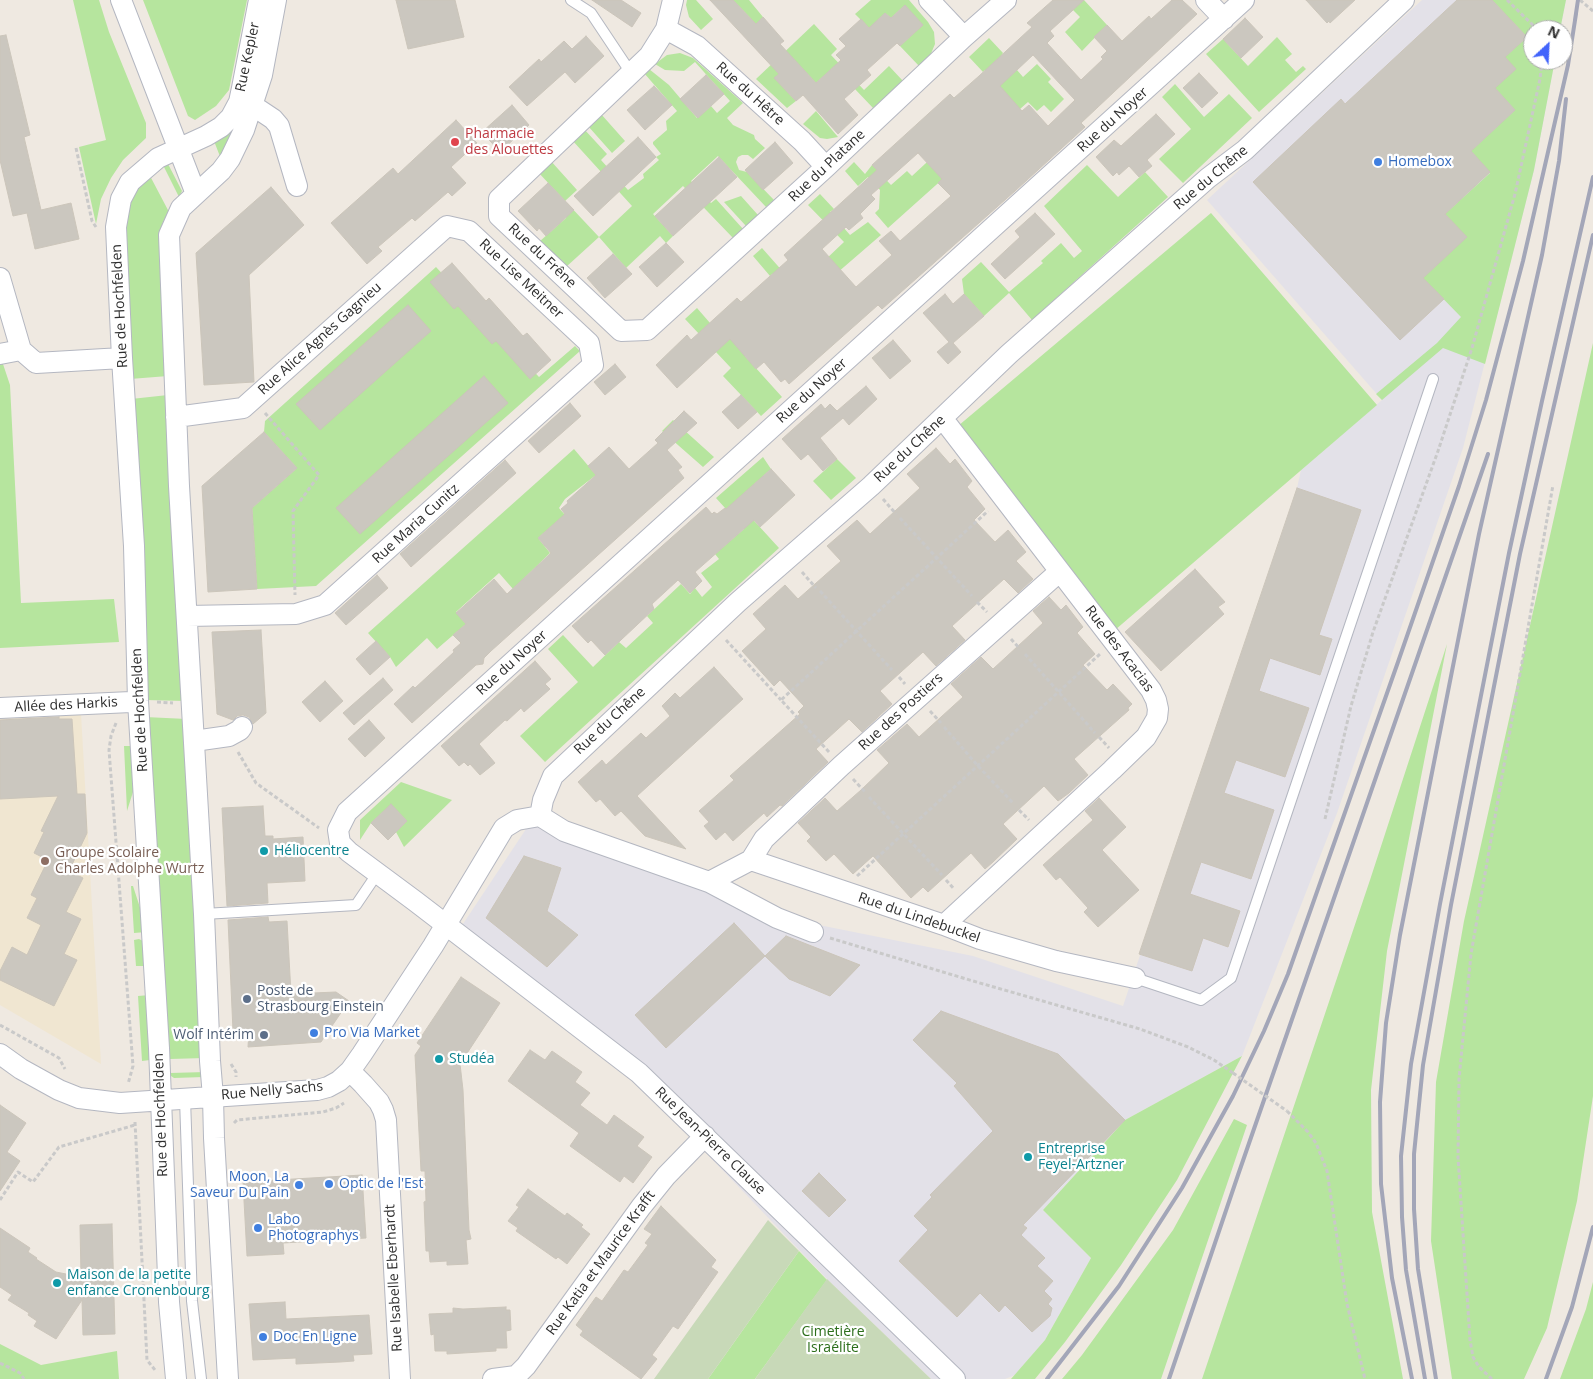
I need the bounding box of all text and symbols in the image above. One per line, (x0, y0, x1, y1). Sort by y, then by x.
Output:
north arrow (1523, 20, 1573, 70)
street label: Rue Kepler (232, 21, 264, 93)
text: N (1545, 21, 1563, 43)
street label: Rue du Hêtre (712, 59, 788, 129)
street label: Rue du Noyer (1074, 84, 1152, 156)
place label: Pharmacie des Alouettes (465, 126, 554, 158)
street label: Rue du Platane (785, 126, 869, 206)
marker: Pharmacie des Alouettes (449, 136, 461, 148)
street label: Rue du Chêne (1171, 142, 1251, 214)
place label: Homebox (1388, 154, 1452, 170)
marker: Homebox (1372, 156, 1384, 168)
street label: Rue du Frêne (505, 220, 579, 292)
street label: Rue Lise Meitner (475, 236, 567, 322)
street label: Rue de Hochfelden (108, 244, 132, 368)
street label: Rue Alice Agnès Gagnieu (255, 279, 385, 399)
street label: Rue du Noyer (773, 355, 851, 427)
street label: Rue du Chêne (871, 412, 949, 486)
street label: Rue Maria Cunitz (369, 481, 463, 567)
street label: Rue des Acacias (1081, 603, 1157, 695)
street label: Rue du Noyer (473, 627, 551, 699)
street label: Rue de Hochfelden (128, 648, 152, 772)
street label: Rue des Postiers (855, 670, 947, 754)
street label: Rue du Chêne (571, 684, 649, 758)
street label: Allée des Harkis (14, 694, 118, 716)
place label: Héliocentre (274, 843, 349, 859)
place label: Groupe Scolaire Charles Adolphe Wurtz (55, 845, 204, 878)
marker: Héliocentre (258, 845, 270, 857)
marker: Groupe Scolaire Charles Adolphe Wurtz (39, 855, 51, 867)
street label: Rue du Lindebuckel (856, 889, 982, 947)
place label: Poste de Strasbourg Einstein (257, 983, 384, 1016)
marker: Poste de Strasbourg Einstein (241, 993, 253, 1005)
place label: Pro Via Market (324, 1025, 420, 1041)
place label: Wolf Intérim (173, 1027, 254, 1043)
marker: Pro Via Market (308, 1027, 320, 1039)
marker: Wolf Intérim (258, 1029, 270, 1041)
place label: Studéa (449, 1051, 494, 1067)
street label: Rue de Hochfelden (150, 1053, 172, 1177)
marker: Studéa (433, 1053, 445, 1065)
street label: Rue Nelly Sachs (220, 1078, 324, 1104)
street label: Rue Jean-Pierre Clause (651, 1084, 769, 1198)
place label: Entreprise Feyel-Artzner (1038, 1141, 1124, 1174)
marker: Entreprise Feyel-Artzner (1022, 1151, 1034, 1163)
place label: Moon, La Saveur Du Pain (190, 1169, 289, 1202)
place label: Optic de l'Est (339, 1176, 423, 1192)
marker: Optic de l'Est (323, 1178, 335, 1190)
marker: Moon, La Saveur Du Pain (293, 1179, 305, 1191)
street label: Rue Katia et Maurice Krafft (543, 1188, 659, 1338)
street label: Rue Isabelle Eberhardt (382, 1204, 406, 1352)
place label: Labo Photographys (268, 1212, 359, 1244)
marker: Labo Photographys (252, 1222, 264, 1234)
place label: Maison de la petite enfance Cronenbourg (67, 1267, 210, 1300)
marker: Maison de la petite enfance Cronenbourg (51, 1277, 63, 1289)
park label: Cimetière Israélite (801, 1324, 865, 1356)
place label: Doc En Ligne (273, 1329, 357, 1345)
marker: Doc En Ligne (257, 1331, 269, 1343)

